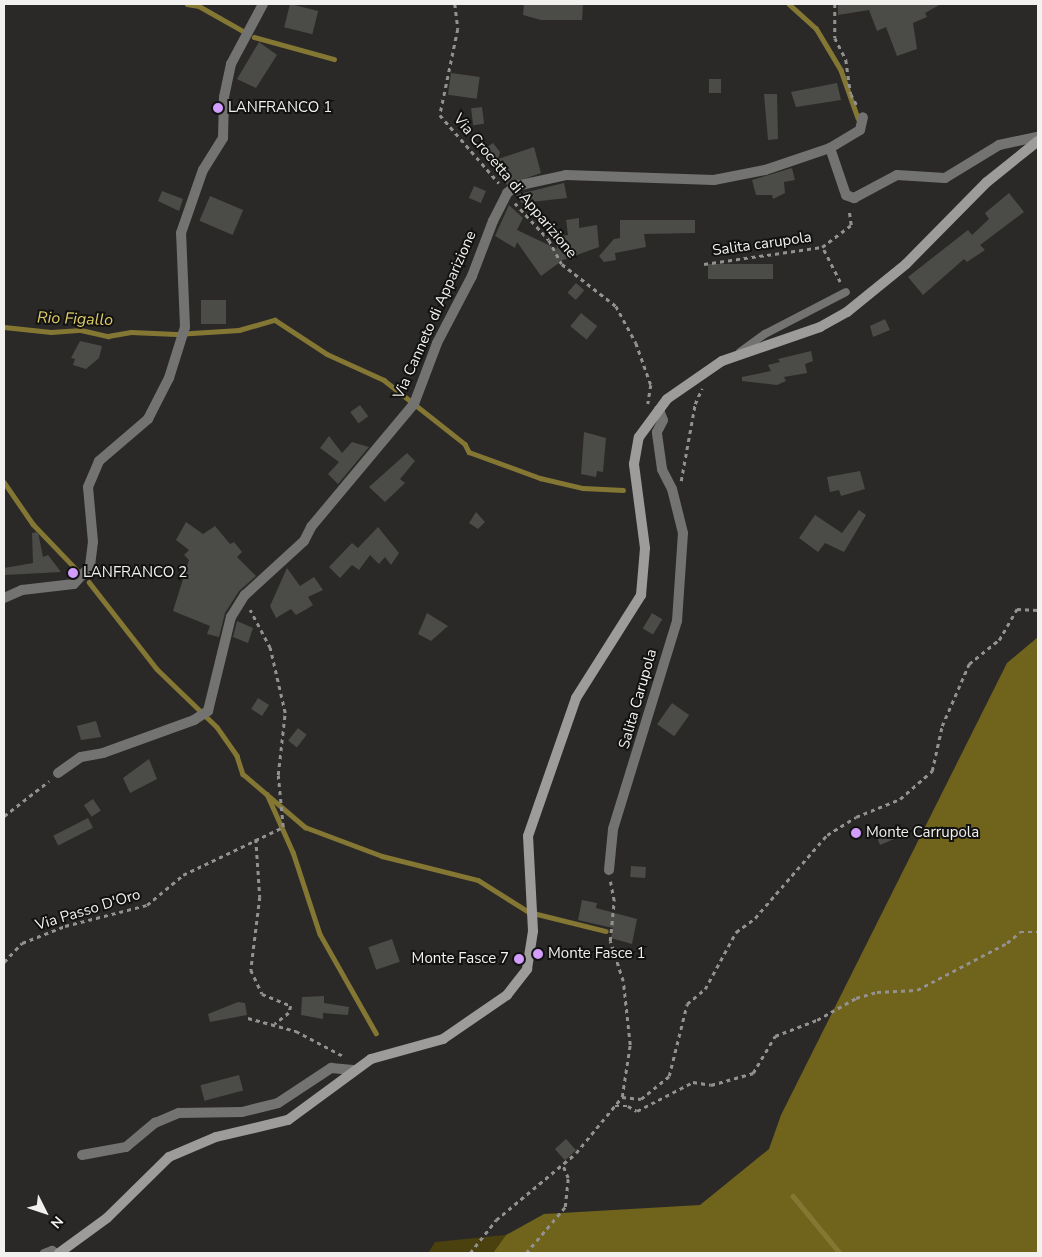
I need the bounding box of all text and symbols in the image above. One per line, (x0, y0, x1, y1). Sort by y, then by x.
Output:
place label: LANFRANCO 1 (228, 99, 332, 117)
marker: LANFRANCO 1 (212, 102, 224, 114)
street label: Via Crocetta di Apparizione (449, 110, 581, 262)
street label: Via Canneto di Apparizione (390, 228, 480, 402)
street label: Salita carupola (711, 228, 813, 260)
water label: Rio Figallo (37, 308, 113, 330)
place label: LANFRANCO 2 (83, 564, 187, 582)
marker: LANFRANCO 2 (67, 567, 79, 579)
street label: Salita Carupola (615, 647, 661, 751)
place label: Monte Carrupola (866, 824, 979, 842)
marker: Monte Carrupola (850, 827, 862, 839)
street label: Via Passo D'Oro (33, 885, 143, 935)
place label: Monte Fasce 1 (548, 945, 645, 963)
marker: Monte Fasce 1 (532, 948, 544, 960)
place label: Monte Fasce 7 (412, 950, 509, 968)
marker: Monte Fasce 7 (513, 953, 525, 965)
north arrow (20, 1187, 70, 1237)
text: N (46, 1212, 67, 1232)

